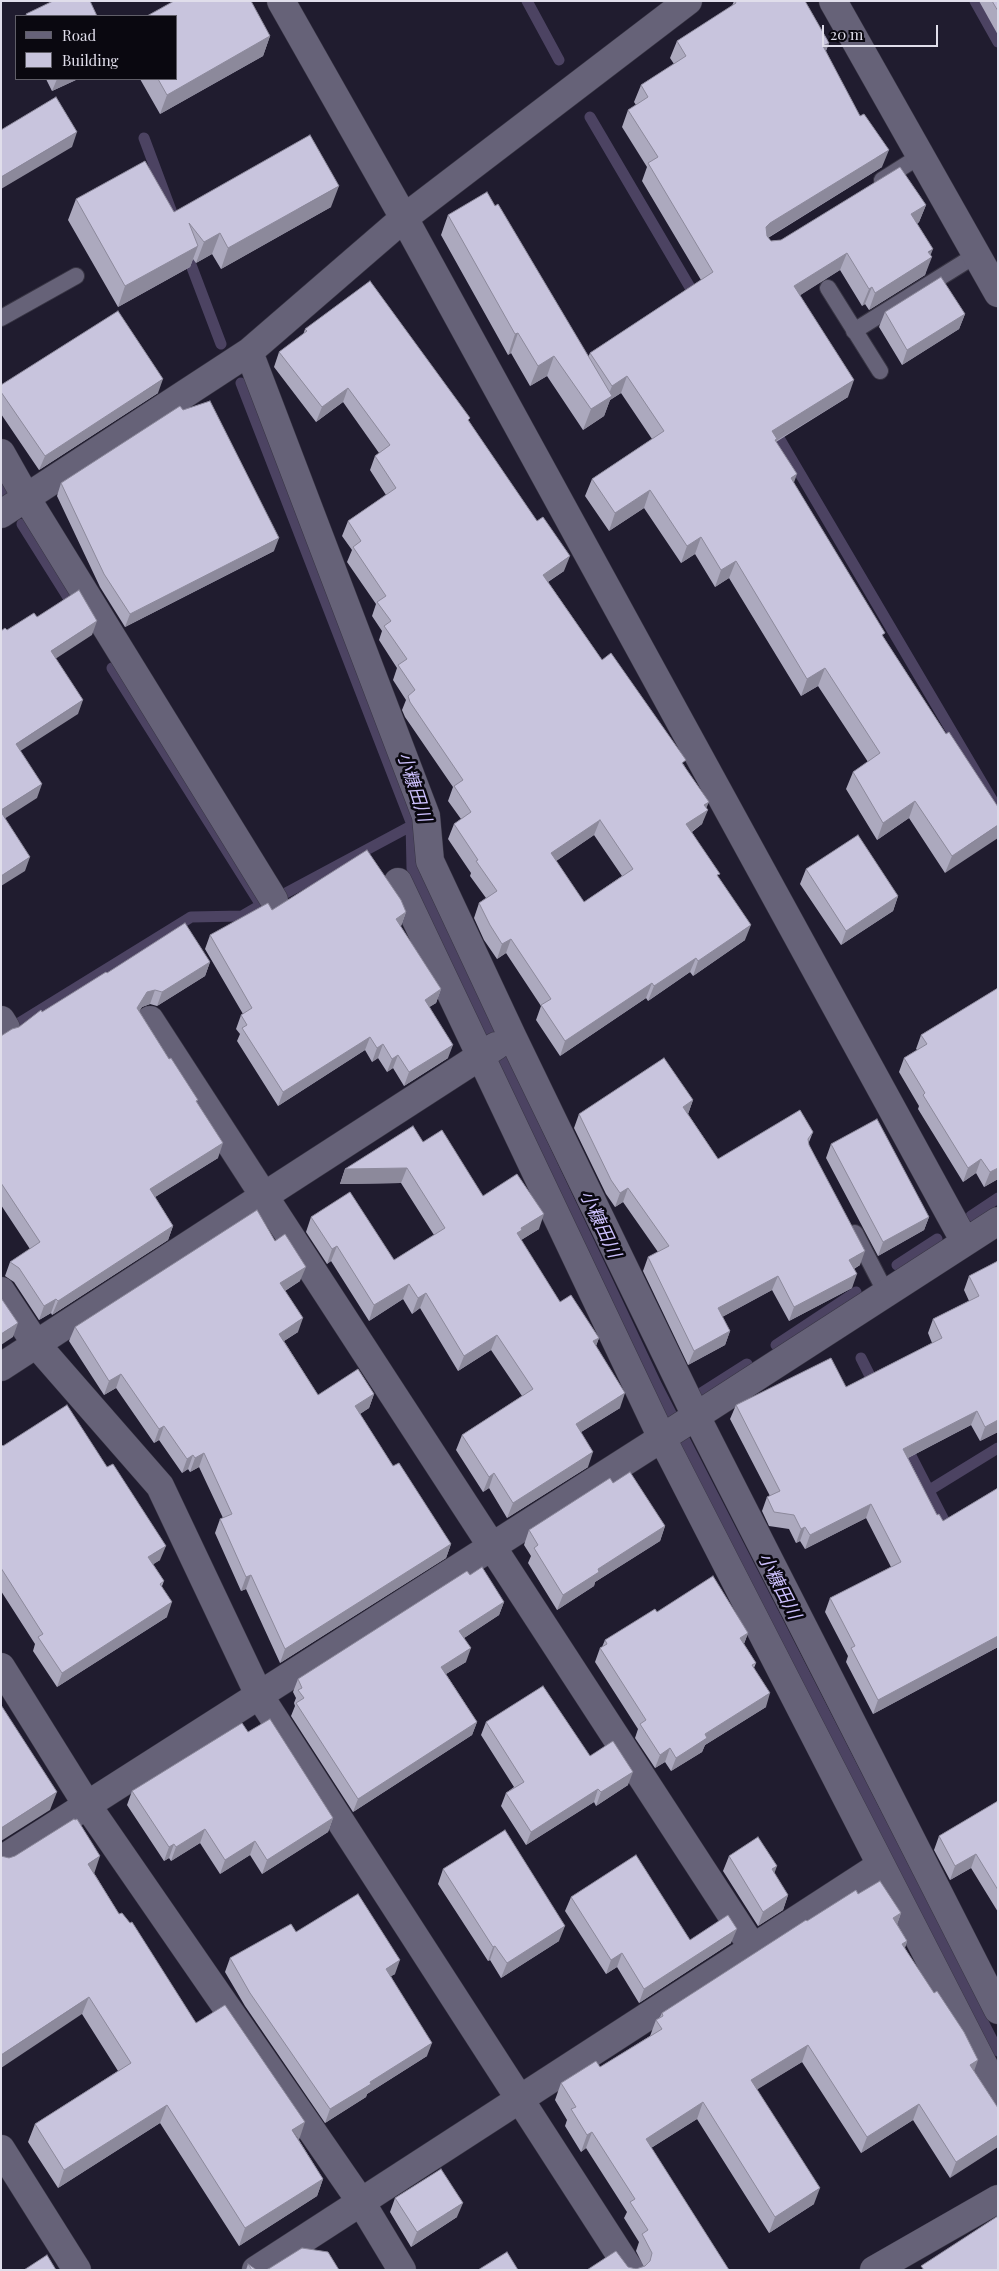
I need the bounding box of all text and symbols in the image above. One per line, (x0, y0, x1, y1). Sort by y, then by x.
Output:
legend (15, 15, 178, 80)
scale bar (824, 15, 940, 47)
text: 20 m (830, 24, 863, 44)
text: Road (62, 25, 96, 45)
text: Building (62, 50, 118, 70)
water label: 小糠田川 (393, 749, 435, 825)
water label: 小糠田川 (575, 1187, 625, 1261)
water label: 小糠田川 (753, 1549, 805, 1623)

